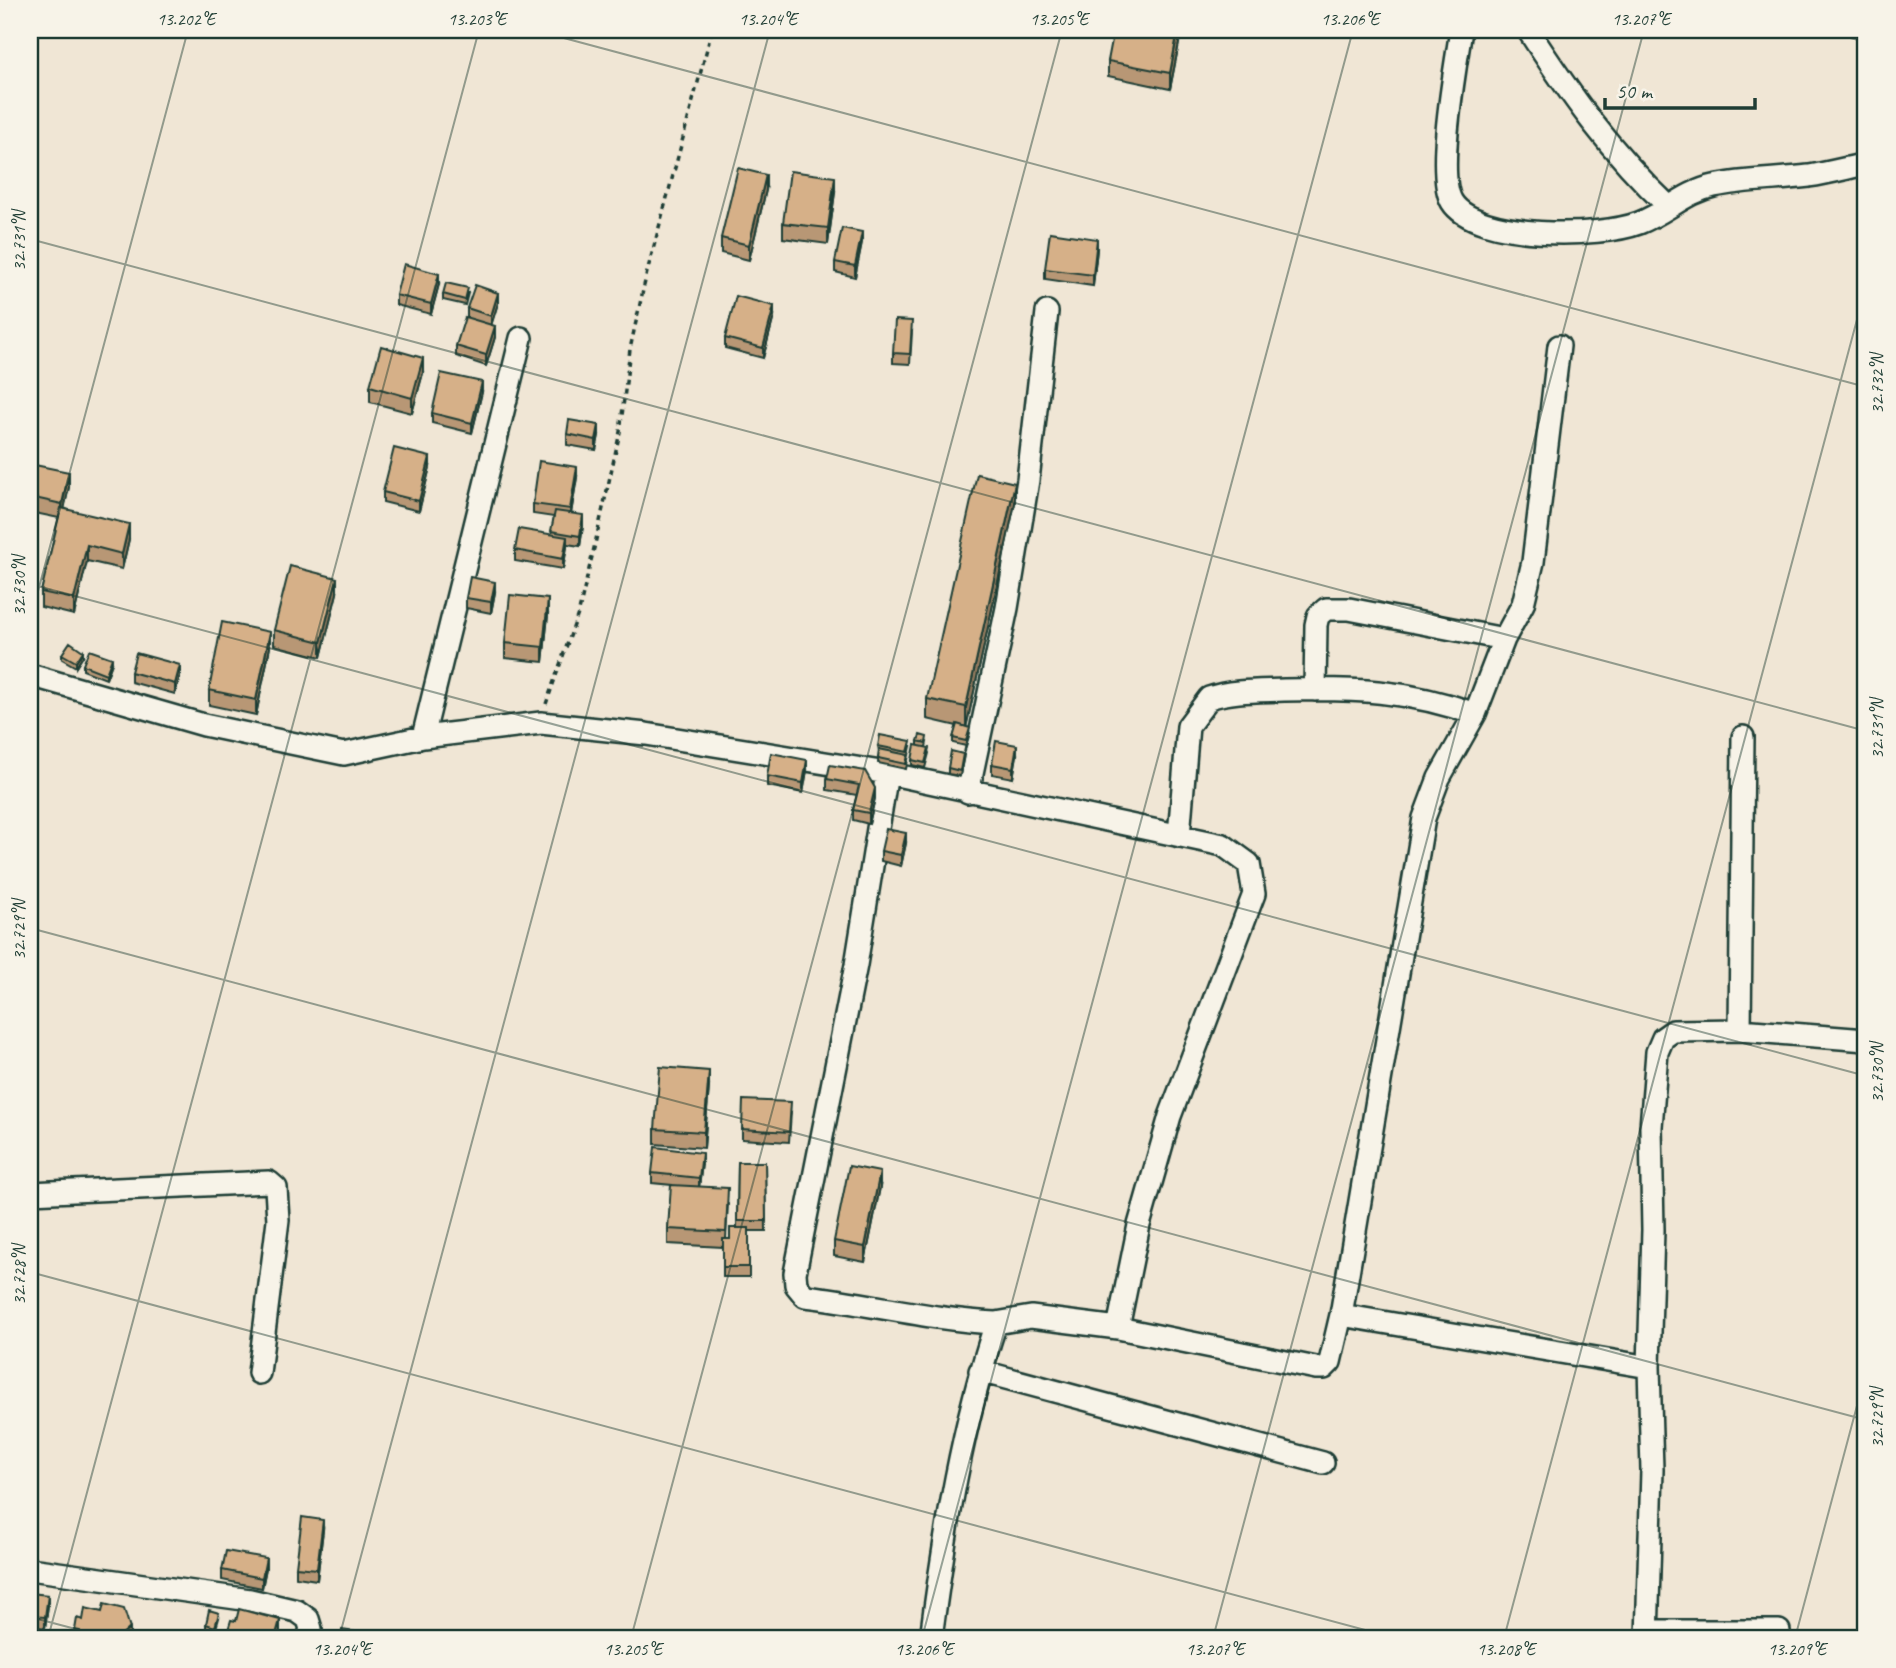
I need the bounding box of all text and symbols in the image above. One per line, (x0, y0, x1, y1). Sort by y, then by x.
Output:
text: 13.202°E (157, 8, 218, 30)
text: 13.203°E (448, 8, 509, 30)
text: 13.204°E (739, 8, 800, 30)
text: 13.205°E (1030, 8, 1091, 30)
text: 13.206°E (1321, 8, 1382, 30)
text: 13.207°E (1612, 8, 1673, 30)
scale bar (1605, 66, 1756, 110)
text: 50 m (1616, 78, 1654, 104)
text: 32.731°N (8, 208, 30, 271)
text: 32.732°N (1866, 351, 1888, 414)
text: 32.730°N (8, 553, 30, 616)
text: 32.731°N (1866, 696, 1888, 759)
text: 32.729°N (8, 897, 30, 960)
text: 32.730°N (1866, 1040, 1888, 1103)
text: 32.728°N (8, 1242, 30, 1305)
text: 32.729°N (1866, 1385, 1888, 1448)
text: 13.204°E (313, 1638, 374, 1660)
text: 13.205°E (604, 1638, 665, 1660)
text: 13.206°E (895, 1638, 956, 1660)
text: 13.207°E (1186, 1638, 1247, 1660)
text: 13.208°E (1477, 1638, 1538, 1660)
text: 13.209°E (1768, 1638, 1829, 1660)

